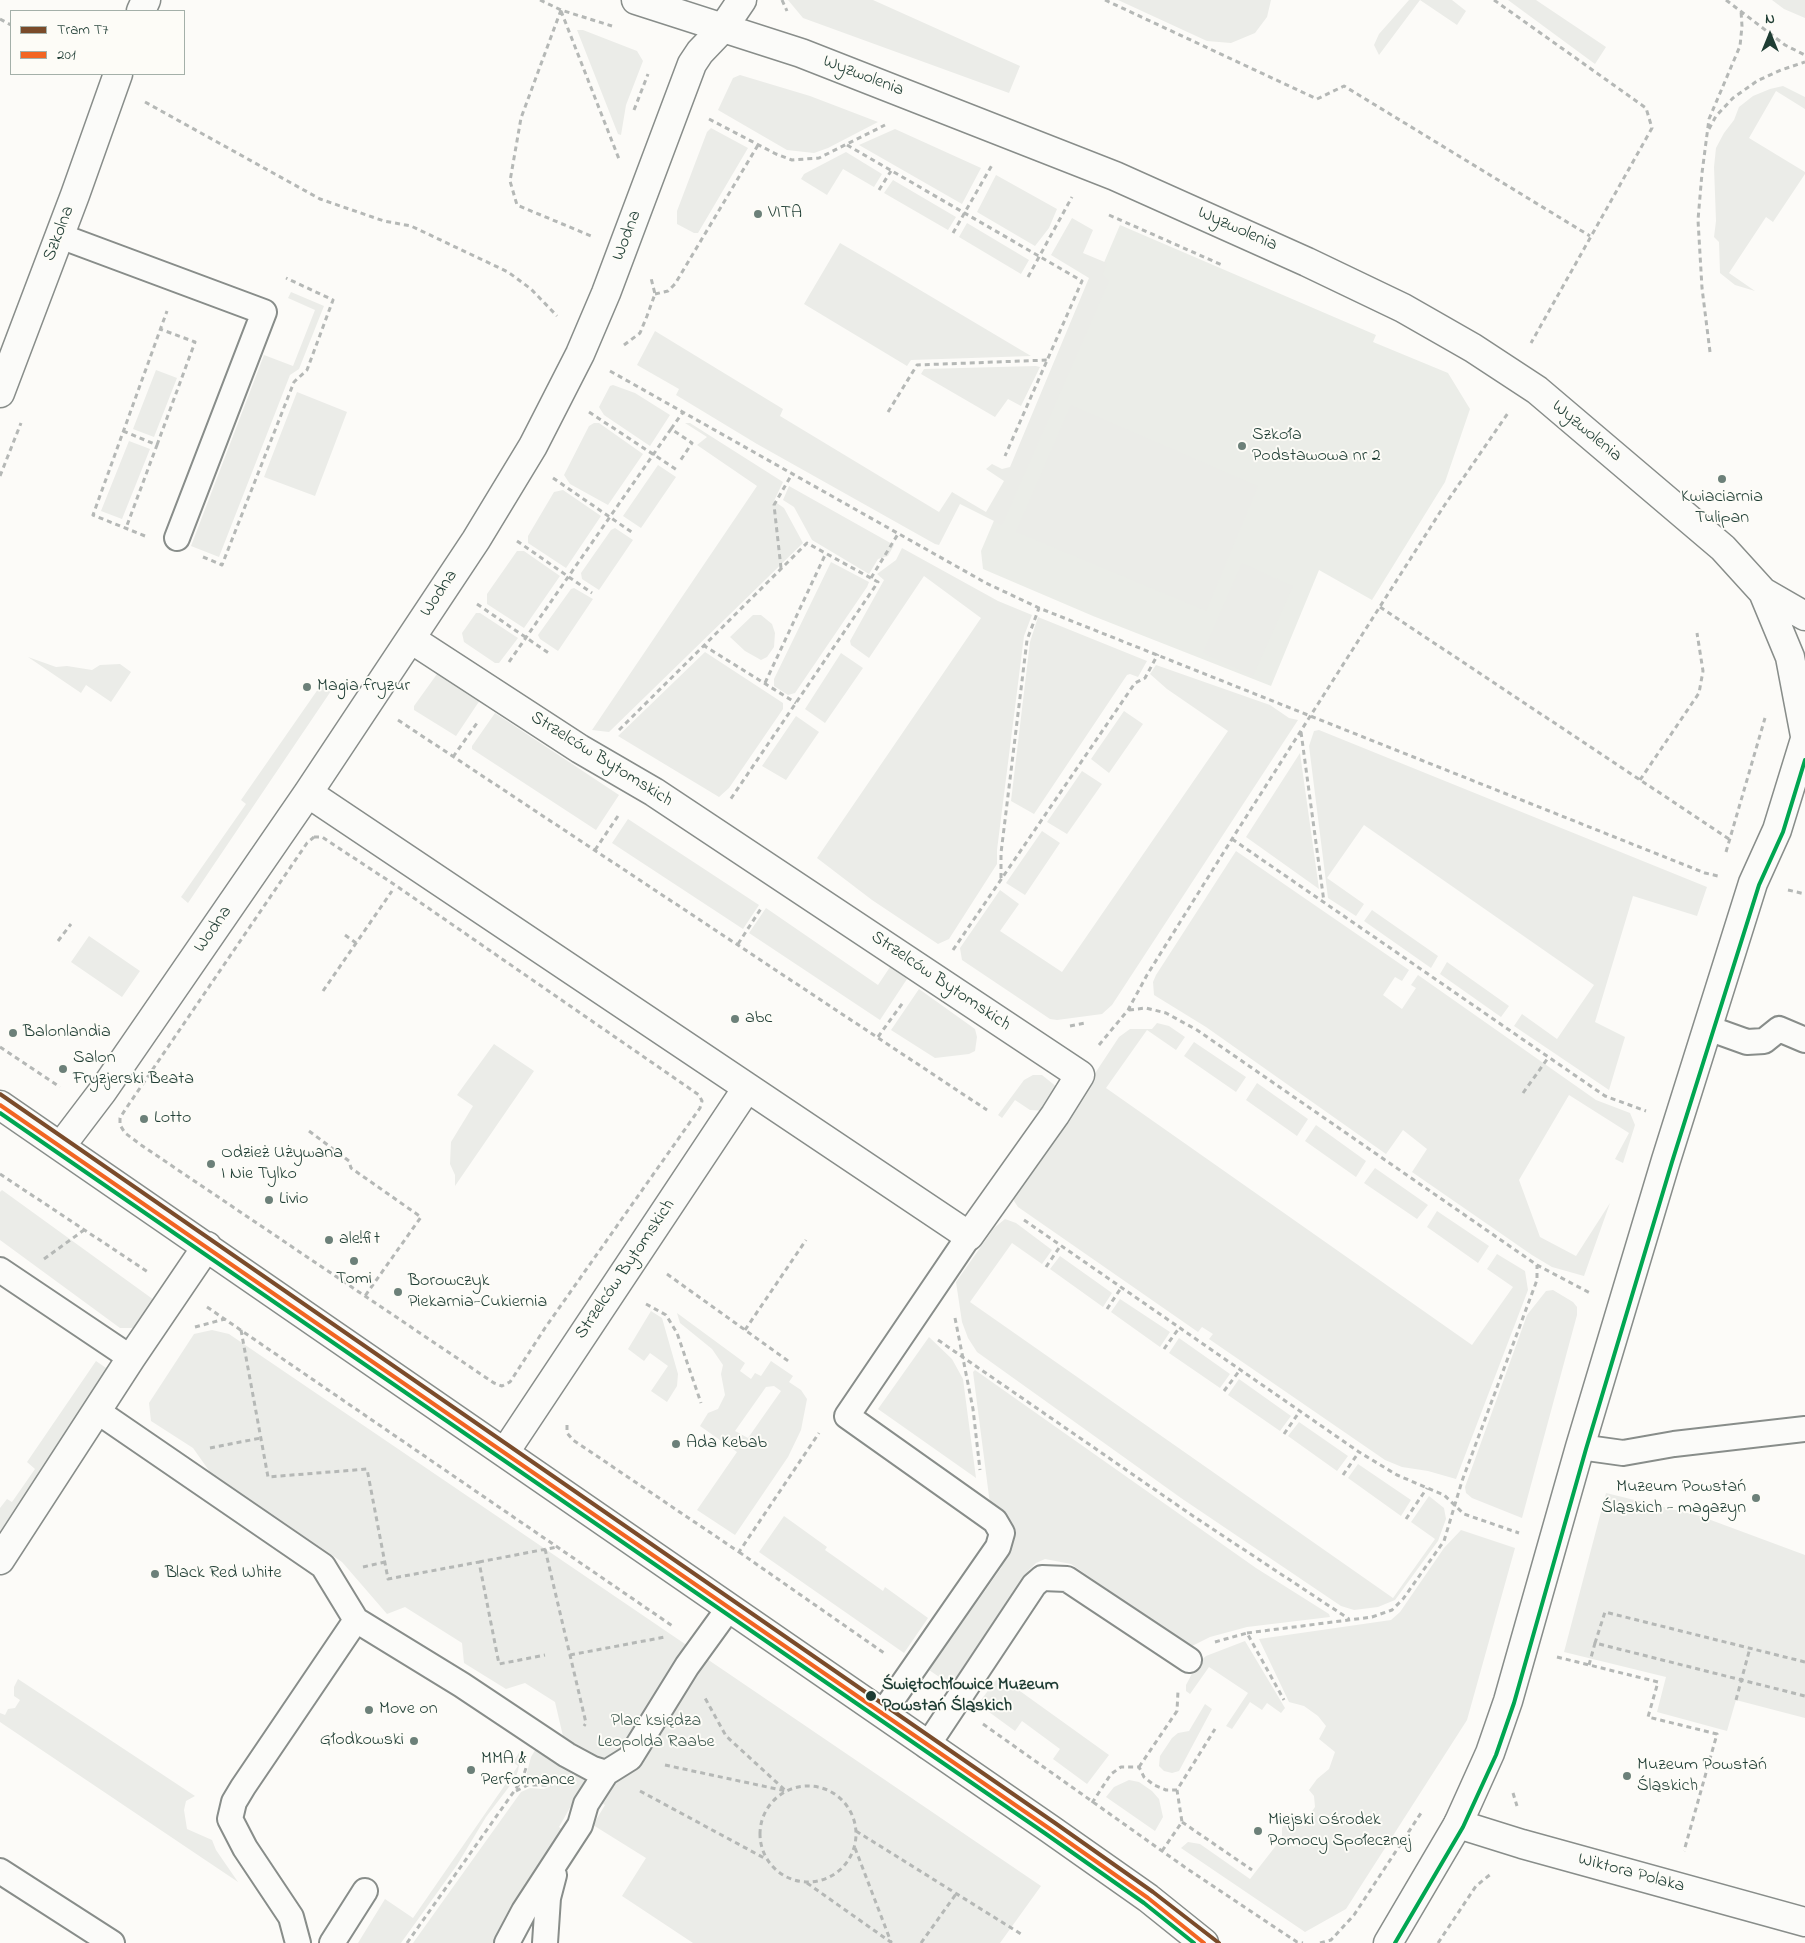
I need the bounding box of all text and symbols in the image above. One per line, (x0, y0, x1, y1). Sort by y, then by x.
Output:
text: N (1765, 9, 1775, 30)
legend (10, 10, 185, 75)
north arrow (1745, 10, 1795, 60)
text: Tram T7 (57, 19, 109, 41)
text: 201 (57, 44, 76, 66)
street label: Wyzwolenia (820, 52, 906, 102)
street label: Szkolna (40, 203, 80, 265)
place label: VITA (768, 203, 802, 225)
street label: Wyzwolenia (1194, 203, 1280, 257)
street label: Wodna (609, 208, 647, 264)
marker: VITA (752, 208, 764, 220)
street label: Wyzwolenia (1547, 396, 1625, 468)
place label: Szkoła Podstawowa nr 2 (1252, 425, 1381, 468)
marker: Szkoła Podstawowa nr 2 (1236, 440, 1248, 452)
marker: Kwiaciarnia Tulipan (1716, 473, 1728, 485)
place label: Kwiaciarnia Tulipan (1681, 487, 1763, 530)
street label: Wodna (417, 566, 463, 622)
place label: Magia fryzur (317, 676, 410, 698)
marker: Magia fryzur (301, 681, 313, 693)
street label: Strzelców Bytomskich (526, 707, 676, 813)
street label: Wodna (190, 902, 238, 958)
street label: Strzelców Bytomskich (866, 927, 1014, 1037)
place label: abc (745, 1008, 772, 1030)
marker: abc (729, 1013, 741, 1025)
place label: Balonlandia (23, 1022, 111, 1044)
marker: Balonlandia (7, 1027, 19, 1039)
place label: Salon Fryzjerski Beata (73, 1048, 194, 1090)
marker: Salon Fryzjerski Beata (57, 1063, 69, 1075)
place label: Lotto (154, 1108, 191, 1130)
marker: Lotto (138, 1113, 150, 1125)
place label: Odzież Używana I Nie Tylko (221, 1143, 343, 1186)
marker: Odzież Używana I Nie Tylko (205, 1158, 217, 1170)
place label: Livio (279, 1189, 308, 1211)
marker: Livio (263, 1194, 275, 1206)
street label: Strzelców Bytomskich (571, 1196, 681, 1344)
place label: ale!fit (339, 1229, 380, 1251)
marker: ale!fit (323, 1234, 335, 1246)
marker: Tomi (348, 1255, 360, 1267)
place label: Tomi (336, 1269, 372, 1291)
place label: Borowczyk Piekarnia-Cukiernia (408, 1271, 547, 1314)
marker: Borowczyk Piekarnia-Cukiernia (392, 1286, 404, 1298)
place label: Ada Kebab (686, 1433, 767, 1455)
marker: Ada Kebab (670, 1438, 682, 1450)
place label: Muzeum Powstań Śląskich - magazyn (1601, 1477, 1746, 1520)
marker: Muzeum Powstań Śląskich - magazyn (1750, 1492, 1762, 1504)
place label: Black Red White (165, 1563, 282, 1585)
marker: Black Red White (149, 1568, 161, 1580)
place label: Świętochłowice Muzeum Powstań Śląskich (882, 1675, 1059, 1718)
marker: Świętochłowice Muzeum Powstań Śląskich (864, 1689, 878, 1703)
place label: Move on (379, 1699, 438, 1721)
marker: Move on (363, 1704, 375, 1716)
park label: Plac księdza Leopolda Raabe (597, 1711, 715, 1754)
place label: Głodkowski (320, 1730, 404, 1752)
marker: Głodkowski (408, 1735, 420, 1747)
place label: MMA & Performance (481, 1749, 575, 1792)
place label: Muzeum Powstań Śląskich (1637, 1755, 1767, 1798)
marker: MMA & Performance (465, 1764, 477, 1776)
marker: Muzeum Powstań Śląskich (1621, 1770, 1633, 1782)
place label: Miejski Ośrodek Pomocy Społecznej (1268, 1810, 1411, 1852)
marker: Miejski Ośrodek Pomocy Społecznej (1252, 1825, 1264, 1837)
street label: Wiktora Polaka (1575, 1849, 1687, 1899)

